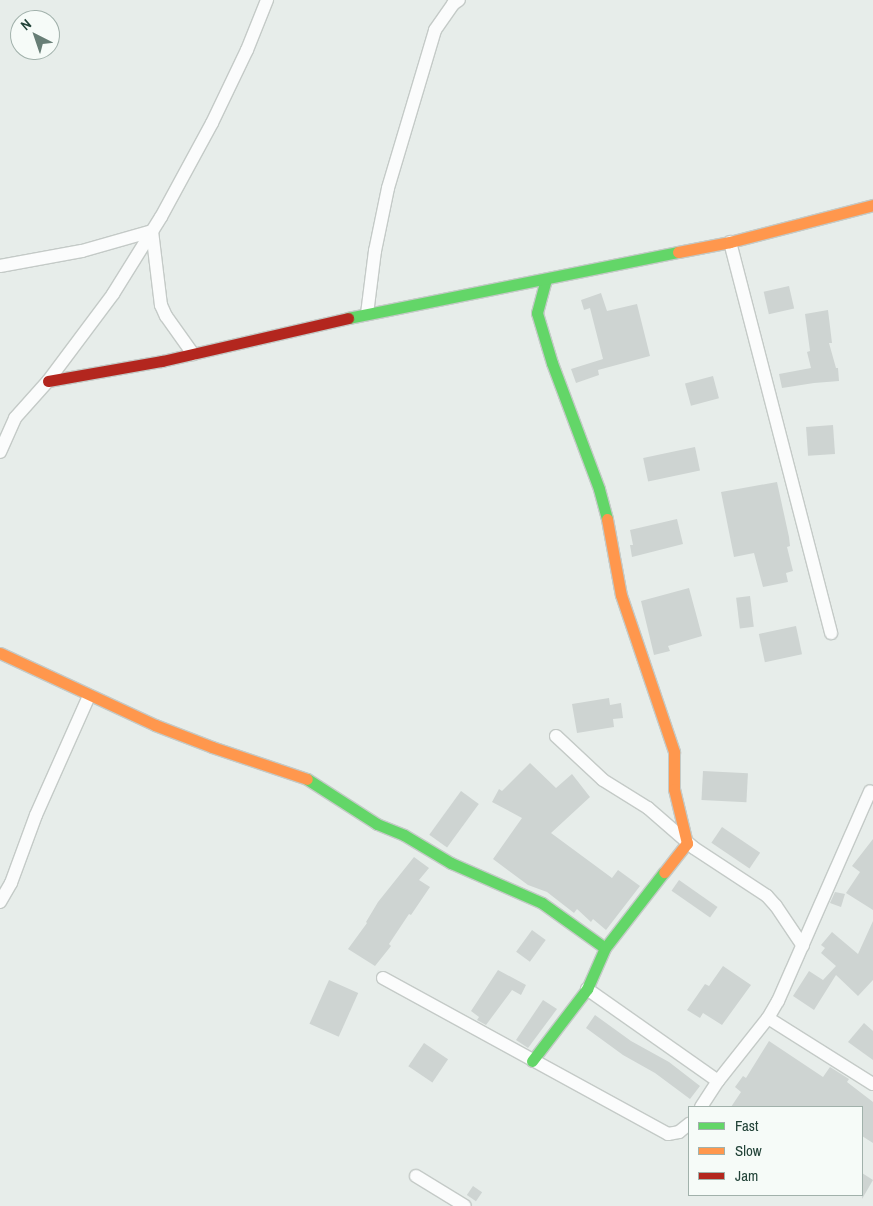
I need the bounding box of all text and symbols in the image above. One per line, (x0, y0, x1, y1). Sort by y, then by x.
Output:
north arrow (10, 10, 60, 60)
text: N (17, 15, 35, 34)
legend (688, 1106, 863, 1196)
text: Fast (735, 1115, 758, 1136)
text: Slow (735, 1140, 762, 1161)
text: Jam (735, 1165, 758, 1186)

